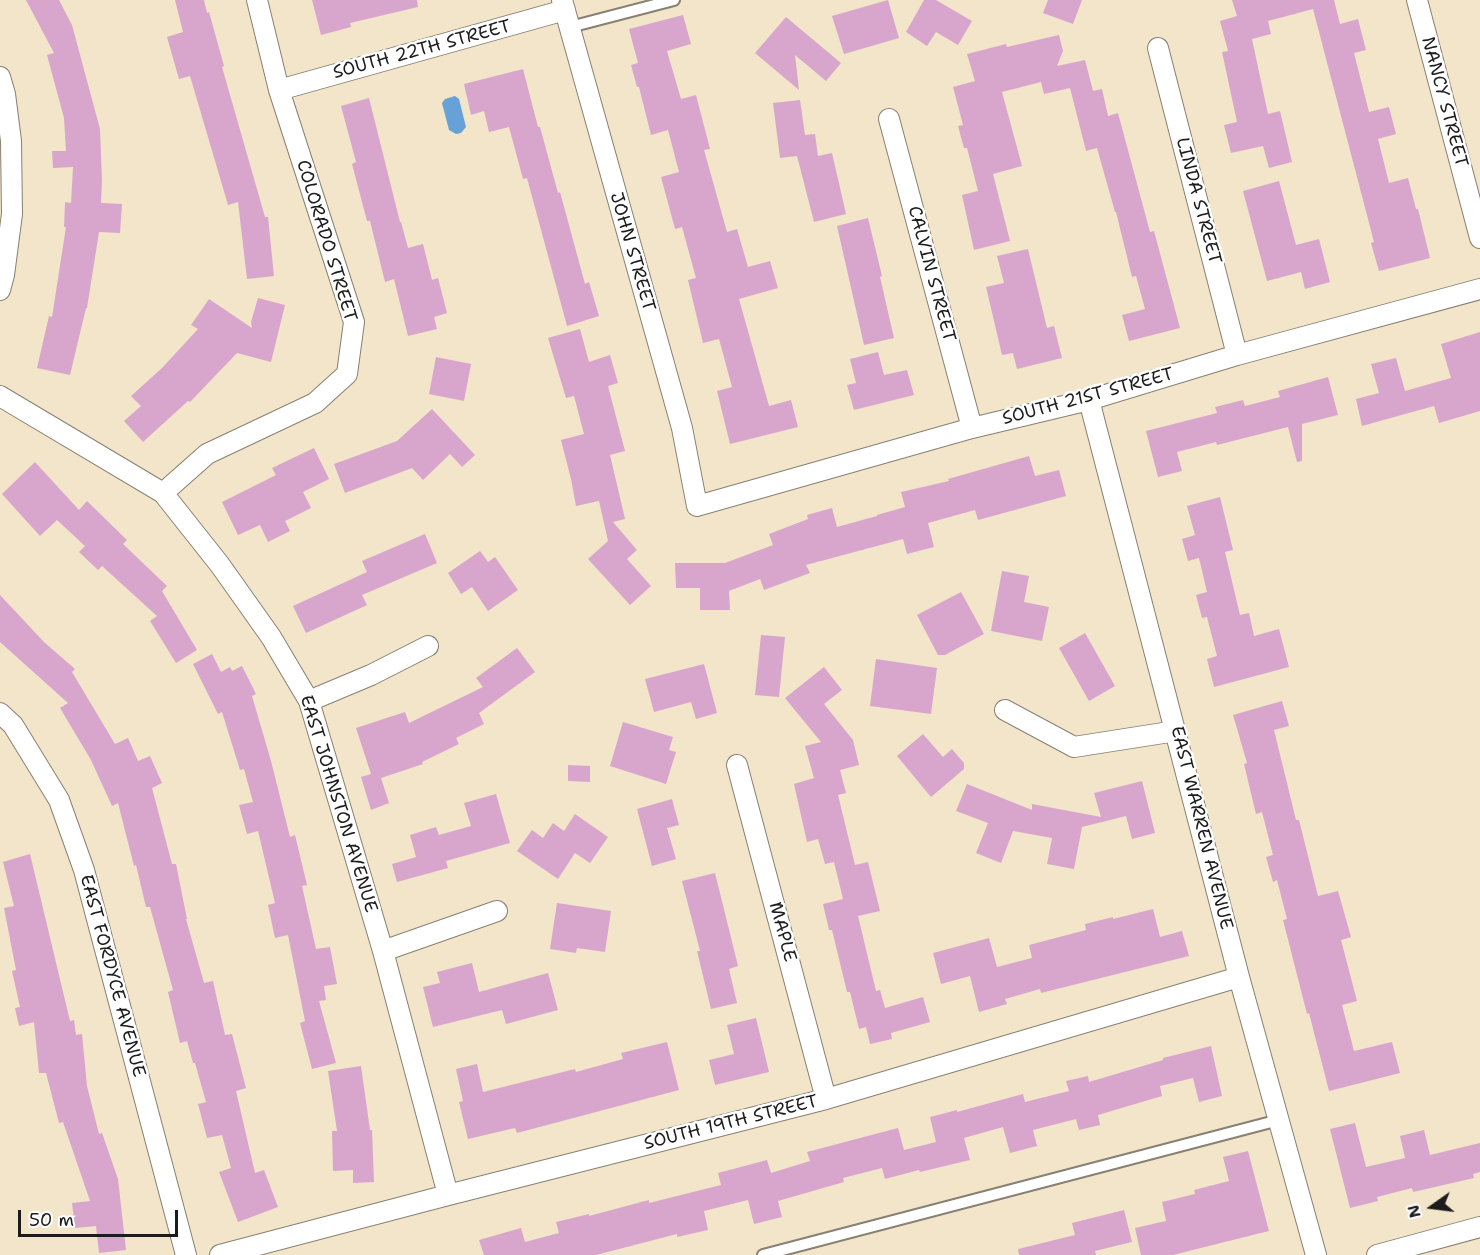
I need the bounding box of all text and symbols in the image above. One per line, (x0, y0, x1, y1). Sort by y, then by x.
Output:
street label: SOUTH 22TH STREET (331, 16, 513, 84)
street label: NANCY STREET (1416, 34, 1472, 170)
street label: LINDA STREET (1171, 135, 1225, 267)
street label: COLORADO STREET (291, 158, 361, 324)
street label: JOHN STREET (605, 190, 659, 314)
street label: CALVIN STREET (903, 204, 959, 344)
street label: SOUTH 21ST STREET (1000, 364, 1176, 430)
street label: EAST JOHNSTON AVENUE (295, 693, 381, 915)
street label: EAST WARREN AVENUE (1165, 724, 1237, 932)
street label: EAST FORDYCE AVENUE (75, 873, 149, 1079)
street label: MAPLE (764, 900, 800, 964)
street label: SOUTH 19TH STREET (642, 1091, 820, 1155)
north arrow (1402, 1177, 1462, 1237)
scale bar (21, 1198, 182, 1236)
text: N (1402, 1203, 1426, 1220)
text: 50 m (29, 1208, 74, 1232)

